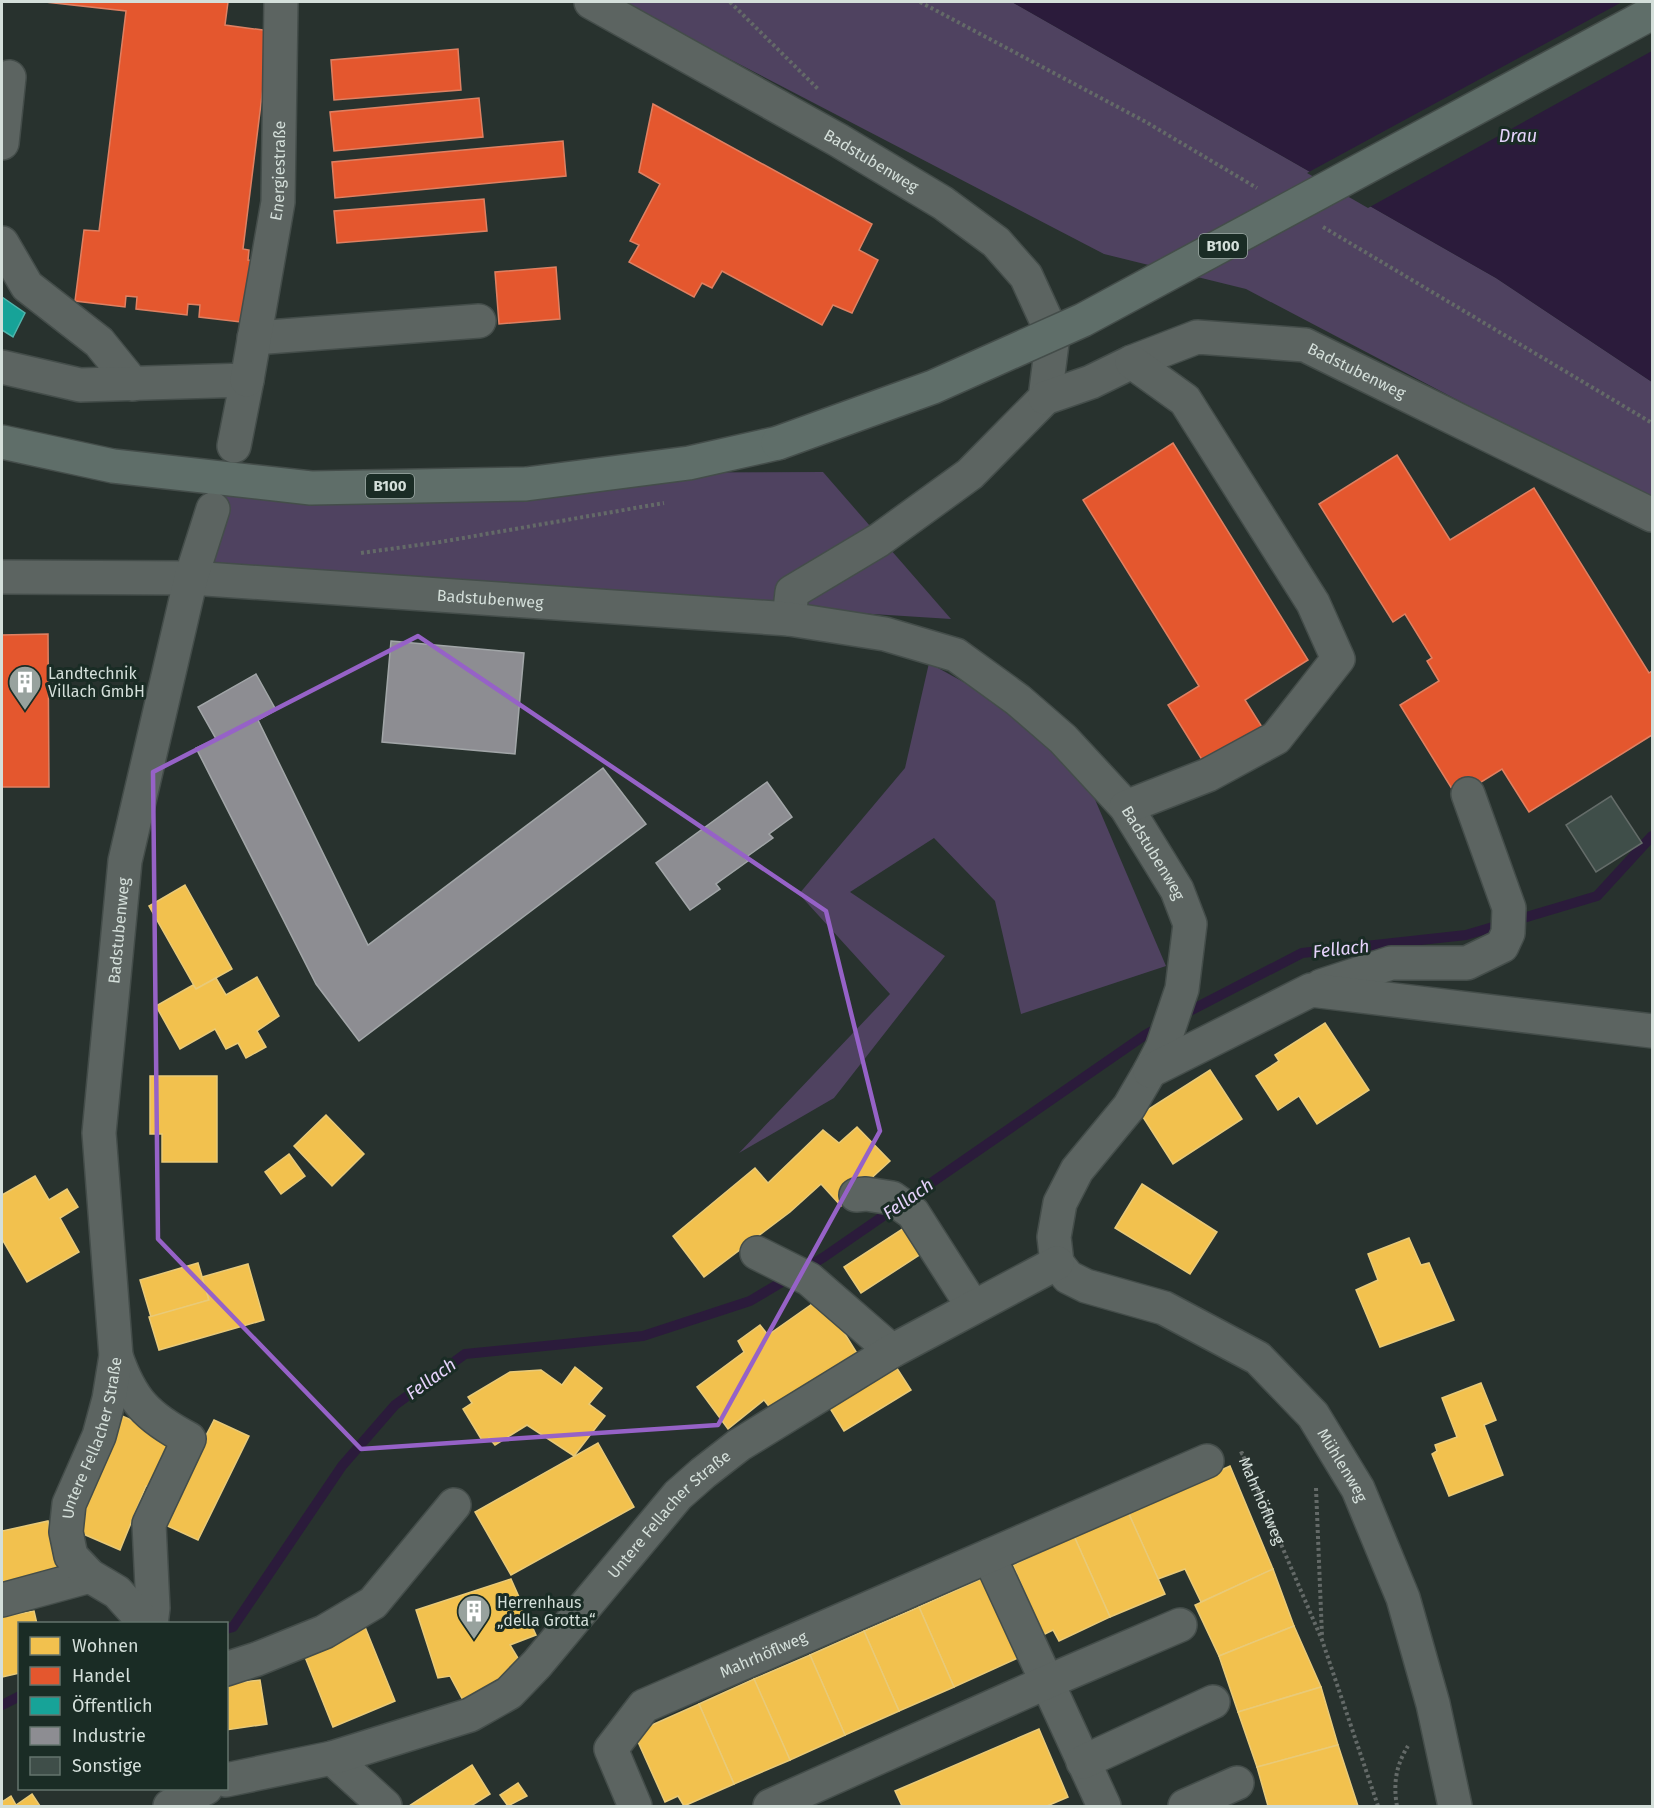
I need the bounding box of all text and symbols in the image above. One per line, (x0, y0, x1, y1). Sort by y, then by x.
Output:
street label: Energiestraße (265, 121, 289, 222)
street label: Badstubenweg (821, 125, 923, 196)
water label: Drau (1499, 125, 1537, 147)
road number: B100 (1199, 234, 1247, 258)
street label: Badstubenweg (1305, 338, 1410, 403)
road number: B100 (366, 474, 414, 498)
street label: Badstubenweg (436, 585, 545, 612)
building icon: Landtechnik Villach GmbH (7, 664, 43, 711)
place label: Landtechnik Villach GmbH (48, 664, 145, 701)
street label: Badstubenweg (1118, 802, 1190, 903)
street label: Badstubenweg (104, 876, 133, 985)
water label: Fellach (1312, 935, 1370, 963)
water label: Fellach (878, 1174, 938, 1224)
water label: Fellach (402, 1353, 460, 1405)
street label: Untere Fellacher Straße (58, 1355, 125, 1520)
street label: Mühlenweg (1314, 1425, 1372, 1505)
street label: Untere Fellacher Straße (603, 1446, 734, 1582)
street label: Mahrhöflweg (1235, 1454, 1290, 1548)
building icon: Herrenhaus „della Grotta“ (456, 1593, 492, 1640)
place label: Herrenhaus „della Grotta“ (497, 1593, 595, 1630)
legend (18, 1622, 228, 1790)
street label: Mahrhöflweg (716, 1627, 810, 1682)
text: Wohnen (72, 1635, 139, 1657)
text: Handel (72, 1665, 130, 1687)
text: Öffentlich (72, 1695, 153, 1717)
text: Industrie (72, 1725, 146, 1747)
text: Sonstige (72, 1755, 142, 1777)

